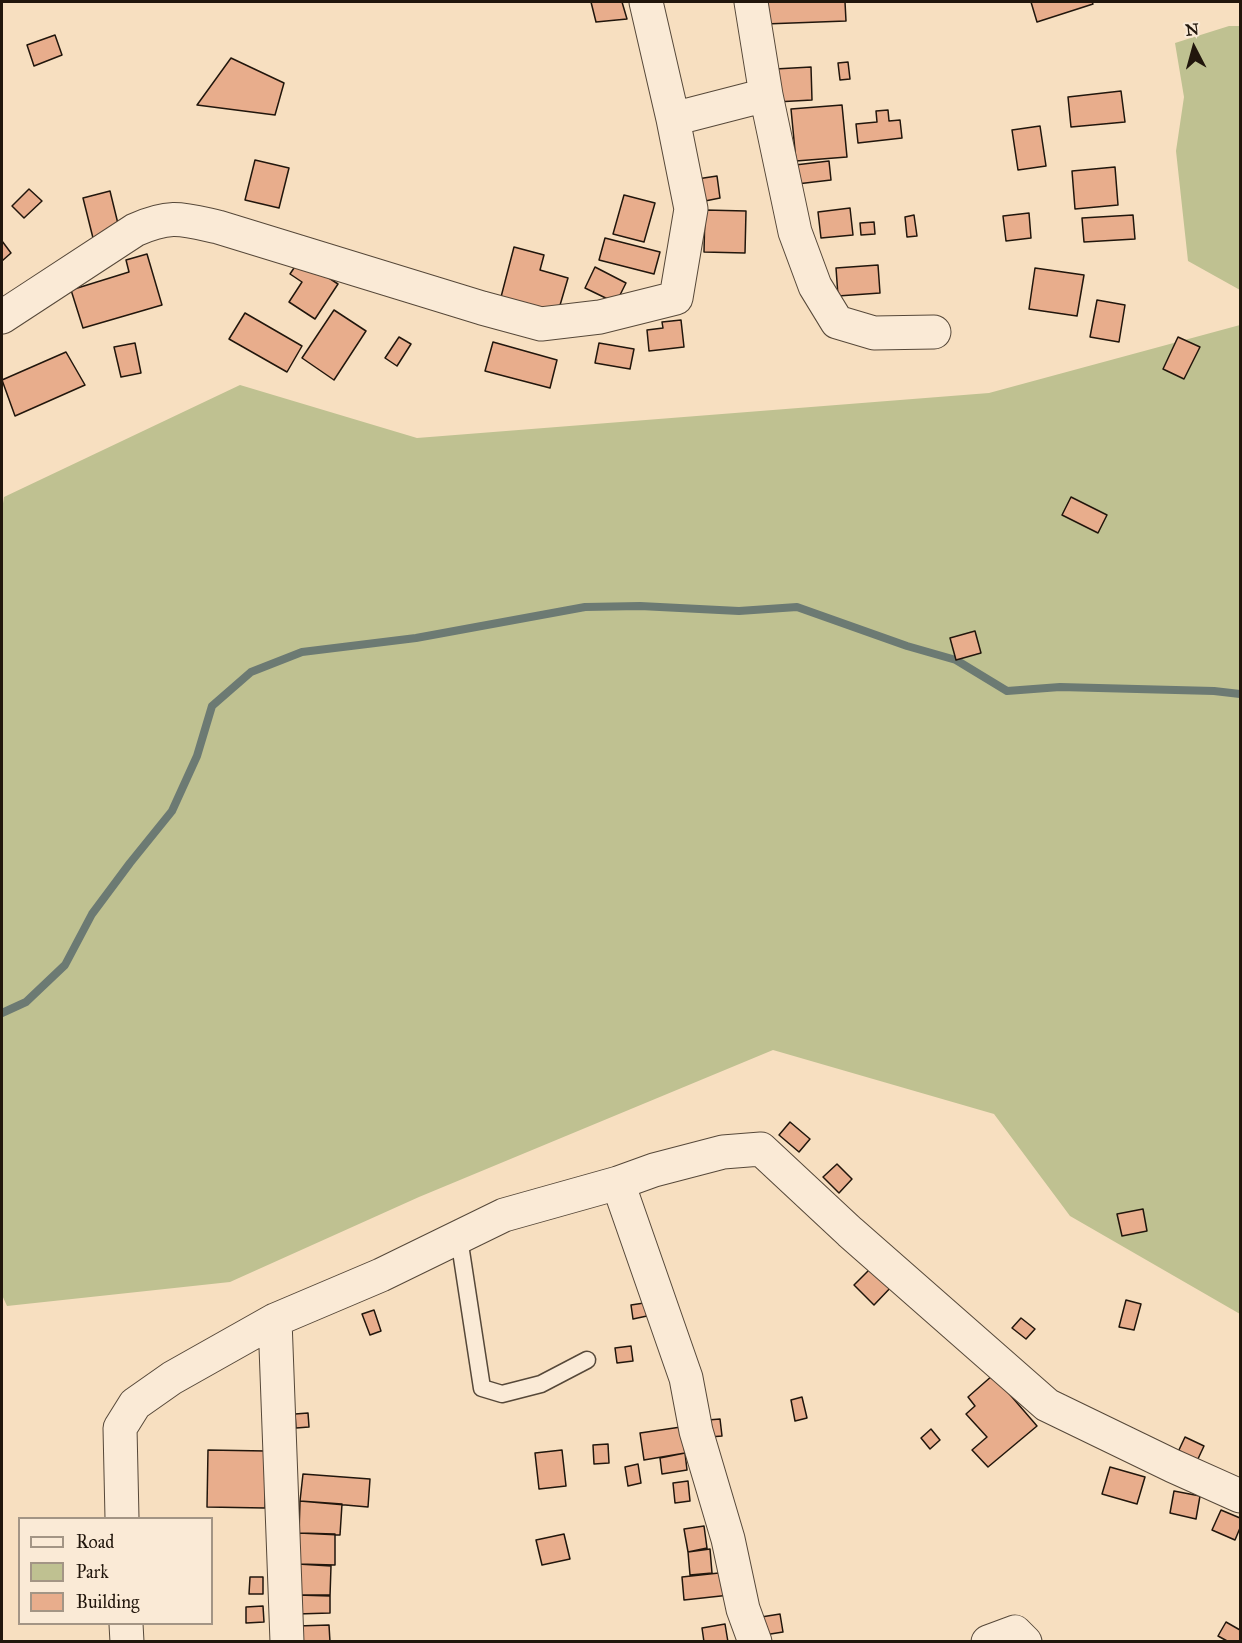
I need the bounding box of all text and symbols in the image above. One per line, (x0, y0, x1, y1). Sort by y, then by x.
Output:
north arrow (1164, 18, 1224, 78)
text: N (1184, 19, 1200, 40)
legend (18, 1517, 213, 1625)
text: Road (76, 1531, 114, 1553)
text: Park (76, 1561, 109, 1583)
text: Building (76, 1591, 139, 1613)

